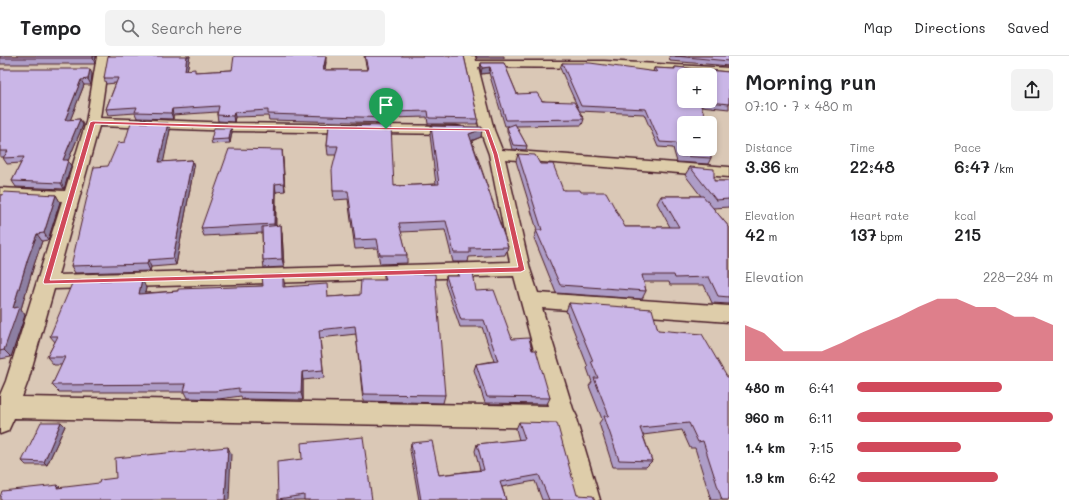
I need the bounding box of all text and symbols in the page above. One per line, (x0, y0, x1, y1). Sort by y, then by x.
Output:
search box (105, 10, 385, 46)
text: Tempo (20, 15, 81, 40)
icon: search (119, 17, 141, 39)
text: Search here (151, 18, 242, 38)
text: Map (864, 18, 892, 37)
text: Directions (914, 18, 985, 37)
text: Saved (1007, 18, 1049, 37)
text: Morning run (745, 67, 876, 96)
map controls (677, 68, 717, 156)
button: + (677, 68, 717, 108)
button: share (1011, 69, 1053, 111)
pin (369, 88, 403, 129)
icon: arrive (375, 94, 397, 116)
text: 07:10 · 7 × 480 m (745, 97, 853, 114)
button: − (677, 116, 717, 156)
text: Distance (745, 140, 792, 155)
text: Time (850, 140, 875, 155)
text: Pace (954, 140, 981, 155)
text: 3.36 (745, 155, 781, 177)
text: 22:48 (850, 155, 895, 177)
text: 6:47 (954, 155, 990, 177)
text: km (781, 161, 799, 176)
text: /km (990, 161, 1014, 176)
text: Elevation (745, 208, 794, 223)
text: Heart rate (850, 208, 909, 223)
text: kcal (954, 208, 976, 223)
text: 42 (745, 223, 765, 245)
text: 137 (850, 223, 877, 245)
text: 215 (954, 223, 981, 245)
text: m (765, 229, 777, 244)
text: bpm (877, 229, 903, 244)
text: Elevation (745, 268, 803, 285)
text: 228–234 m (983, 268, 1053, 285)
text: 480 m (745, 379, 785, 396)
text: 6:41 (809, 379, 834, 396)
text: 960 m (745, 409, 784, 426)
text: 6:11 (809, 409, 833, 426)
text: 1.4 km (745, 439, 785, 456)
text: 7:15 (809, 439, 834, 456)
text: 1.9 km (745, 469, 785, 486)
text: 6:42 (809, 469, 836, 486)

